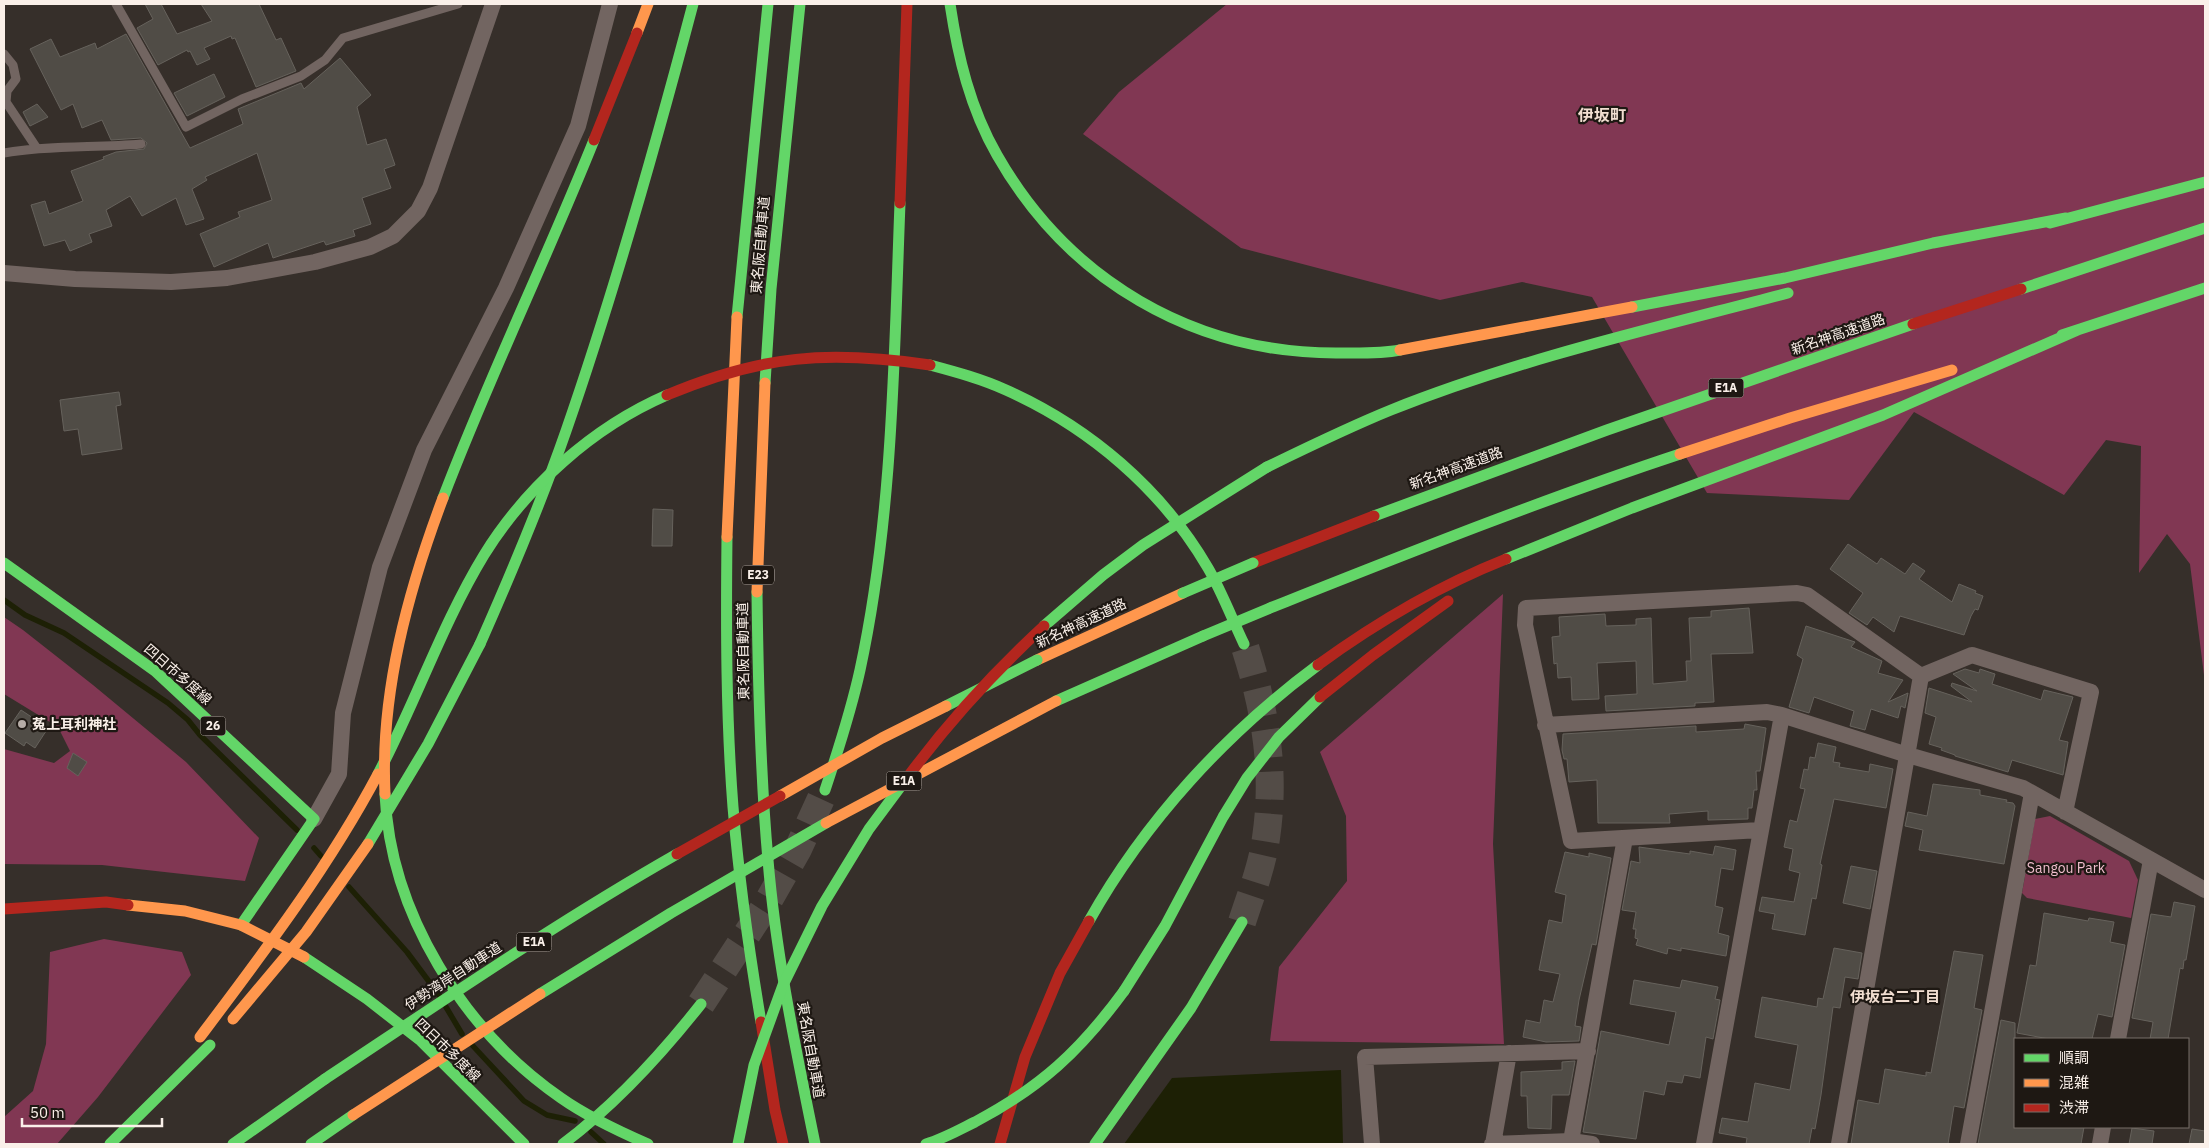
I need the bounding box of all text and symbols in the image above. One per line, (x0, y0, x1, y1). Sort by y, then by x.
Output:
district label: 伊坂町 (1577, 105, 1626, 125)
street label: 東名阪自動車道 (747, 195, 773, 295)
street label: 新名神高速道路 (1789, 310, 1887, 358)
road number: E1A (1708, 378, 1744, 398)
street label: 新名神高速道路 (1407, 443, 1505, 493)
road number: E23 (742, 566, 774, 584)
street label: 新名神高速道路 (1033, 594, 1129, 652)
street label: 東名阪自動車道 (733, 602, 753, 700)
street label: 四日市多度線 (140, 640, 216, 708)
place label: 菟上耳利神社 (32, 715, 116, 733)
road number: 26 (200, 716, 226, 736)
marker: 菟上耳利神社 (16, 718, 28, 730)
road number: E1A (886, 771, 922, 790)
park label: Sangou Park (2027, 859, 2106, 877)
road number: E1A (516, 932, 552, 952)
street label: 伊勢湾岸自動車道 (401, 938, 505, 1014)
district label: 伊坂台二丁目 (1850, 987, 1940, 1006)
street label: 東名阪自動車道 (794, 1000, 828, 1100)
street label: 四日市多度線 (412, 1014, 484, 1086)
legend (2014, 1038, 2189, 1128)
text: 順調 (2059, 1048, 2089, 1067)
text: 混雑 (2059, 1073, 2089, 1092)
scale bar (22, 1096, 162, 1128)
text: 渋滞 (2059, 1098, 2089, 1117)
text: 50 m (30, 1103, 65, 1122)

